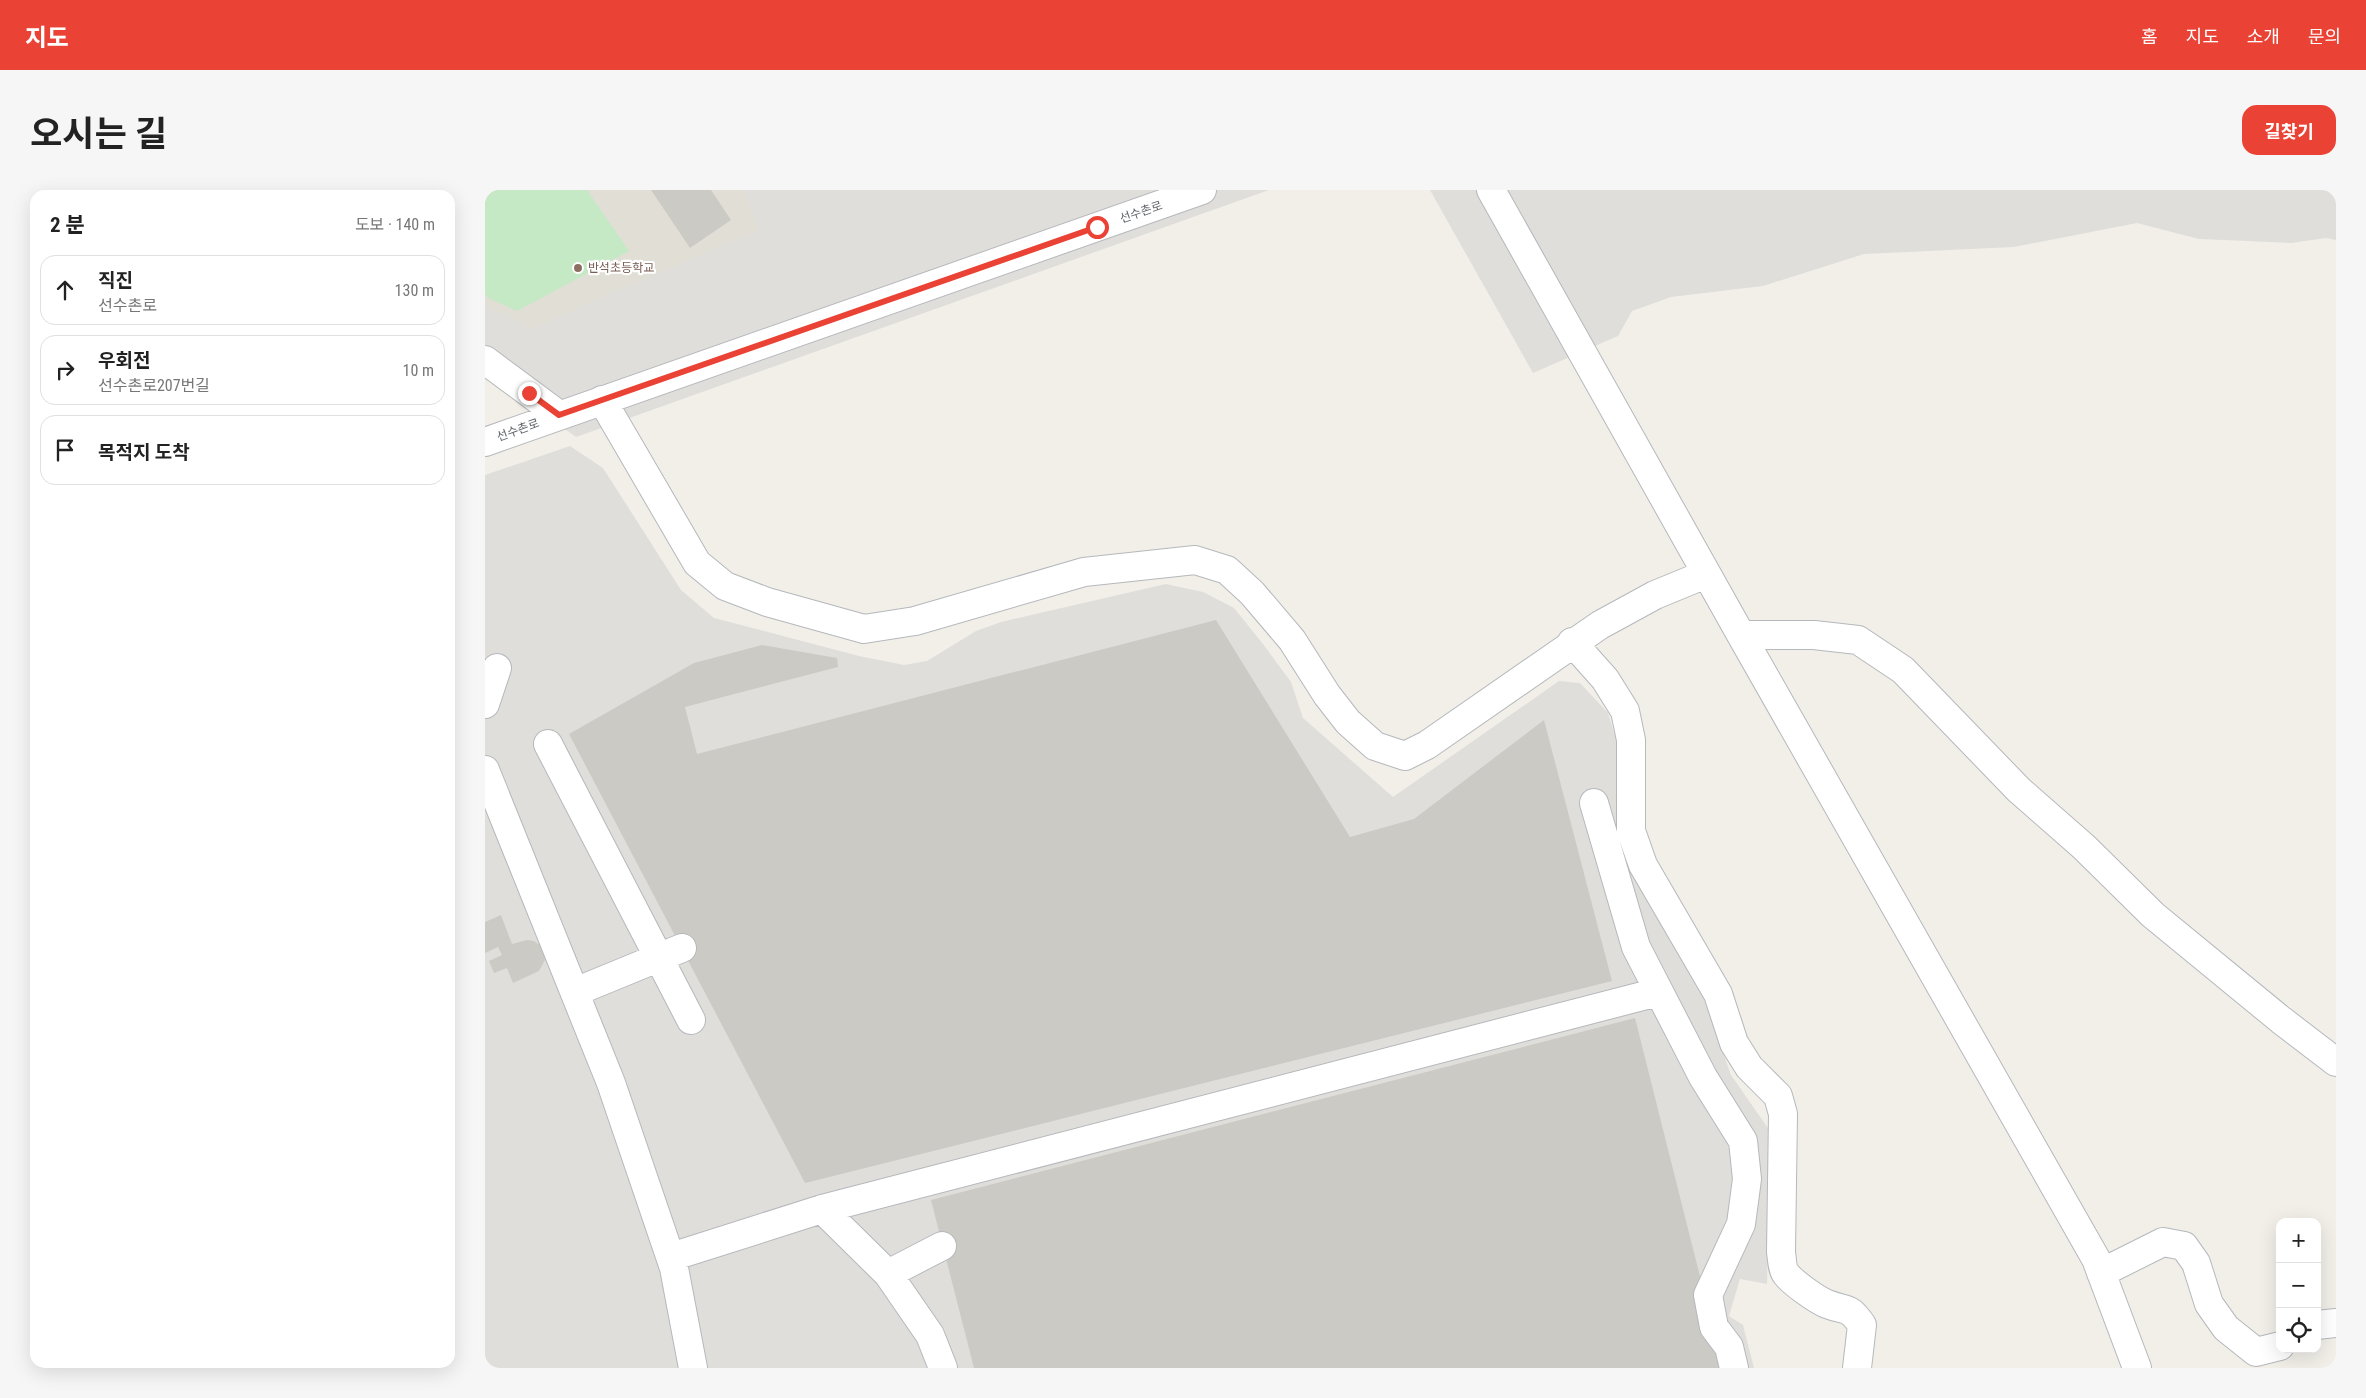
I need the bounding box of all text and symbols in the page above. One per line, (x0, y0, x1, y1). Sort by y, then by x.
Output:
text: 지도 (25, 24, 69, 52)
text: 홈 (2141, 26, 2158, 47)
text: 지도 (2186, 26, 2219, 47)
text: 소개 (2247, 26, 2280, 47)
text: 문의 (2308, 26, 2341, 47)
button: 길찾기 (2242, 105, 2336, 155)
text: 오시는 길 (30, 114, 167, 155)
street label: 선수촌로 (1118, 198, 1164, 226)
text: 2 분 (50, 213, 85, 237)
text: 도보 · 140 m (355, 215, 435, 234)
route start (1086, 216, 1109, 239)
place label: 반석초등학교 (588, 261, 654, 275)
marker: 반석초등학교 (572, 262, 584, 274)
text: 직진 (98, 269, 133, 292)
icon: ahead (51, 276, 79, 304)
text: 130 m (395, 281, 434, 300)
text: 선수촌로 (98, 296, 157, 315)
text: 우회전 (98, 349, 150, 372)
icon: right (51, 356, 79, 384)
text: 10 m (402, 361, 434, 380)
text: 선수촌로207번길 (98, 376, 210, 395)
route end (518, 382, 541, 405)
street label: 선수촌로 (495, 416, 541, 444)
icon: arrive (51, 436, 79, 464)
text: 목적지 도착 (98, 441, 190, 464)
map controls (2276, 1218, 2321, 1353)
button: + (2276, 1218, 2321, 1263)
button: − (2276, 1263, 2321, 1308)
button: locate (2276, 1308, 2321, 1353)

